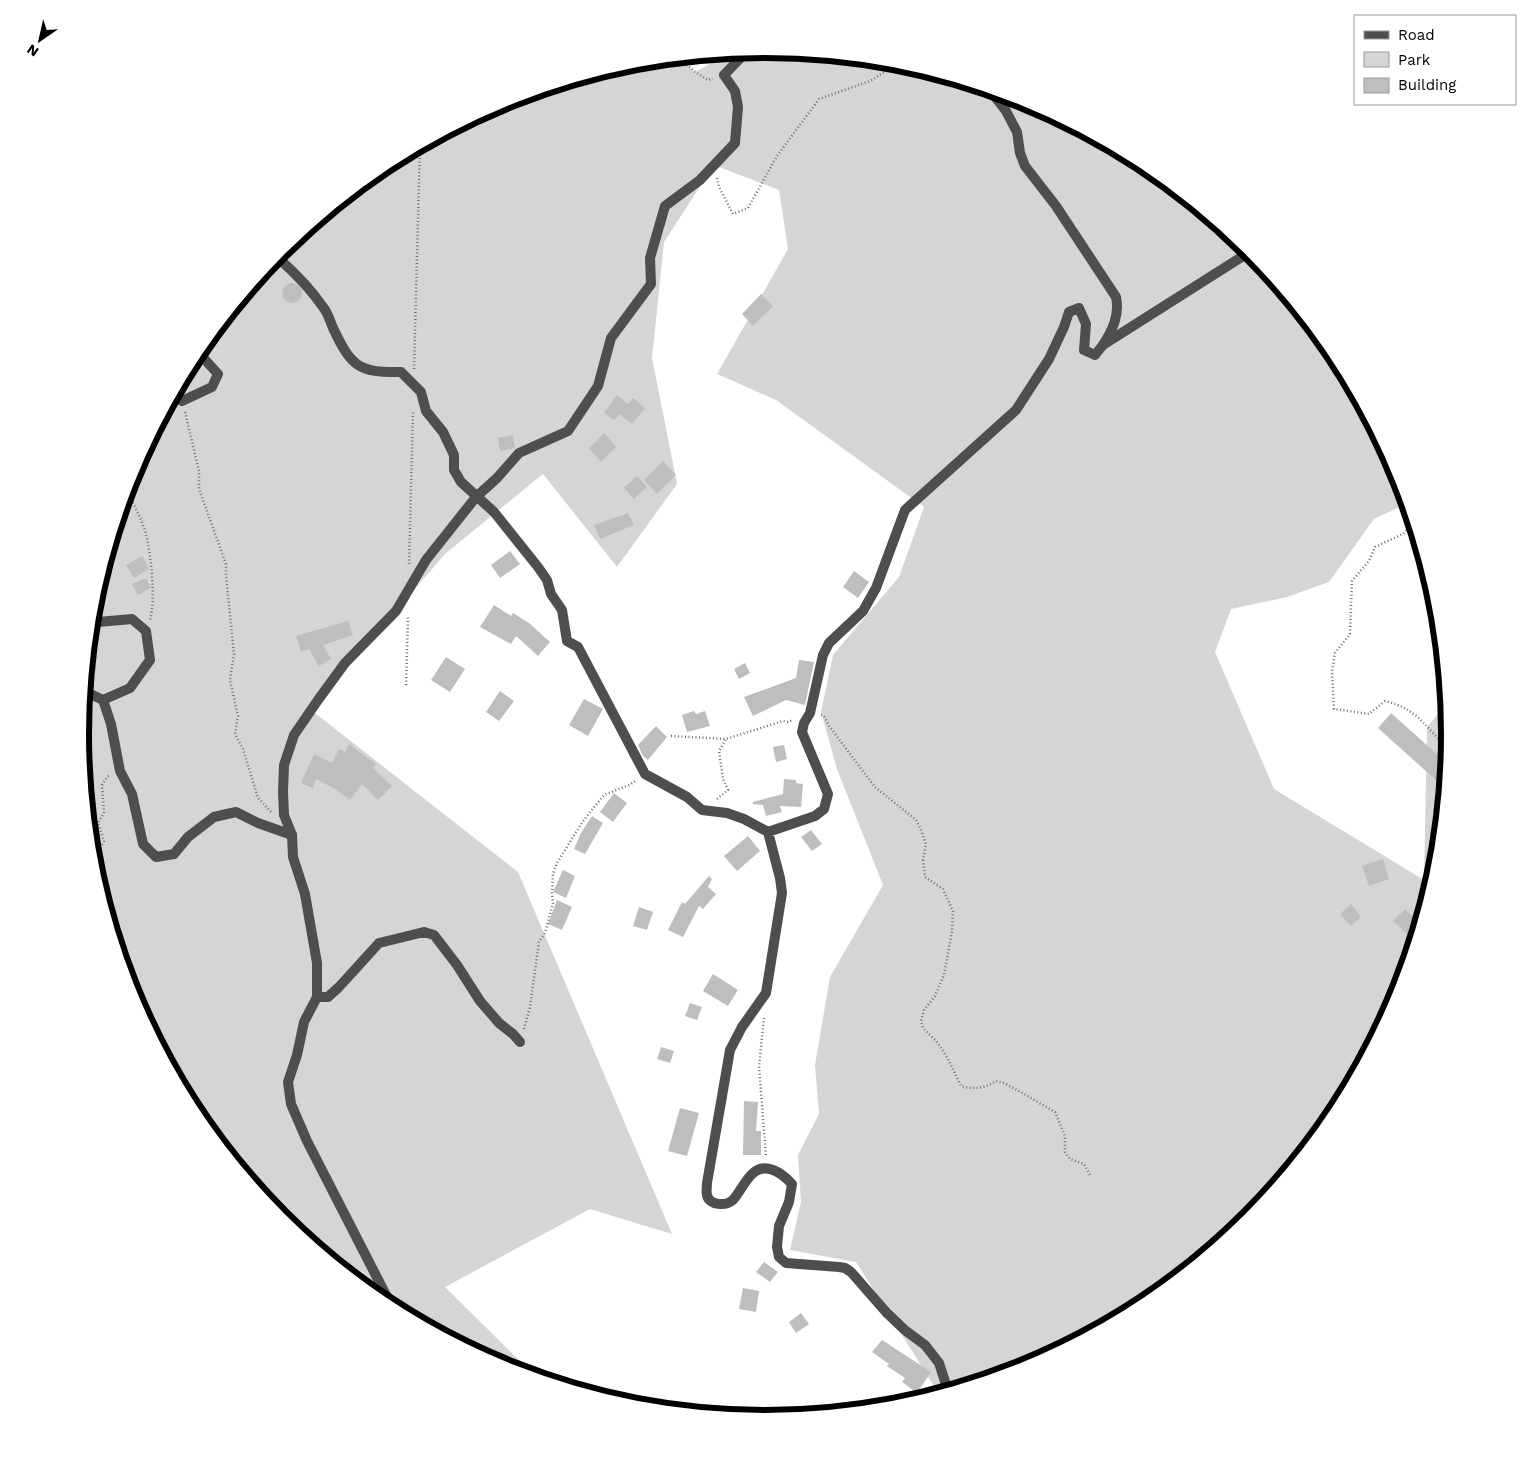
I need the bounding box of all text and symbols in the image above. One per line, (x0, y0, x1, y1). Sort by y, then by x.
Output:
north arrow (15, 15, 65, 65)
legend (1354, 15, 1516, 105)
text: Road (1398, 26, 1435, 44)
text: N (24, 41, 42, 60)
text: Park (1398, 51, 1431, 69)
text: Building (1398, 76, 1456, 94)

